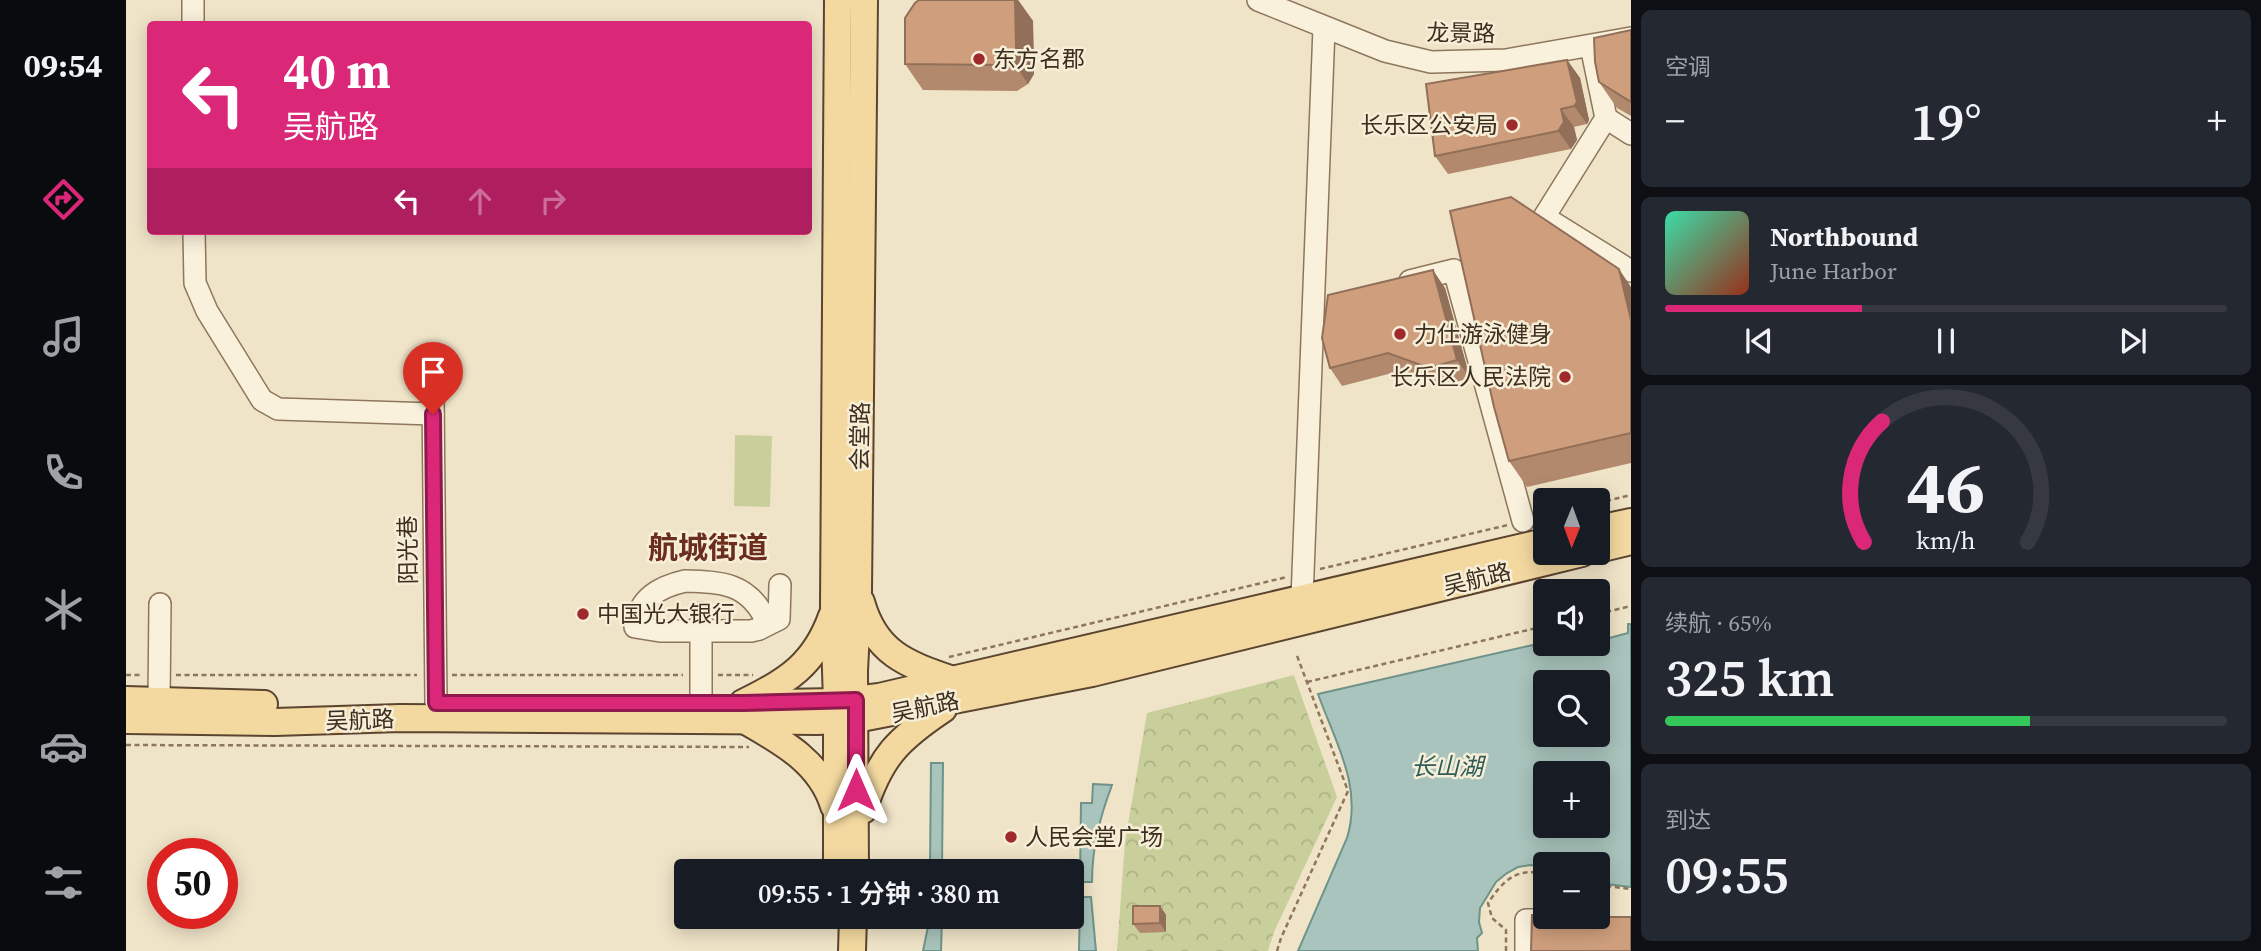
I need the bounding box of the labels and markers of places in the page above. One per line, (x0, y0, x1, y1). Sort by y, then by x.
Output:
place label: 东方名郡 (993, 43, 1085, 75)
marker: 东方名郡 (971, 51, 987, 67)
place label: 长乐区公安局 (1360, 109, 1498, 141)
marker: 长乐区公安局 (1504, 117, 1520, 133)
place label: 力仕游泳健身 (1414, 318, 1552, 350)
marker: 力仕游泳健身 (1392, 326, 1408, 342)
pin (403, 342, 463, 414)
place label: 长乐区人民法院 (1390, 361, 1551, 393)
marker: 长乐区人民法院 (1557, 369, 1573, 385)
place label: 中国光大银行 (597, 598, 735, 630)
marker: 中国光大银行 (575, 606, 591, 622)
place label: 人民会堂广场 (1025, 821, 1163, 853)
marker: 人民会堂广场 (1003, 829, 1019, 845)

